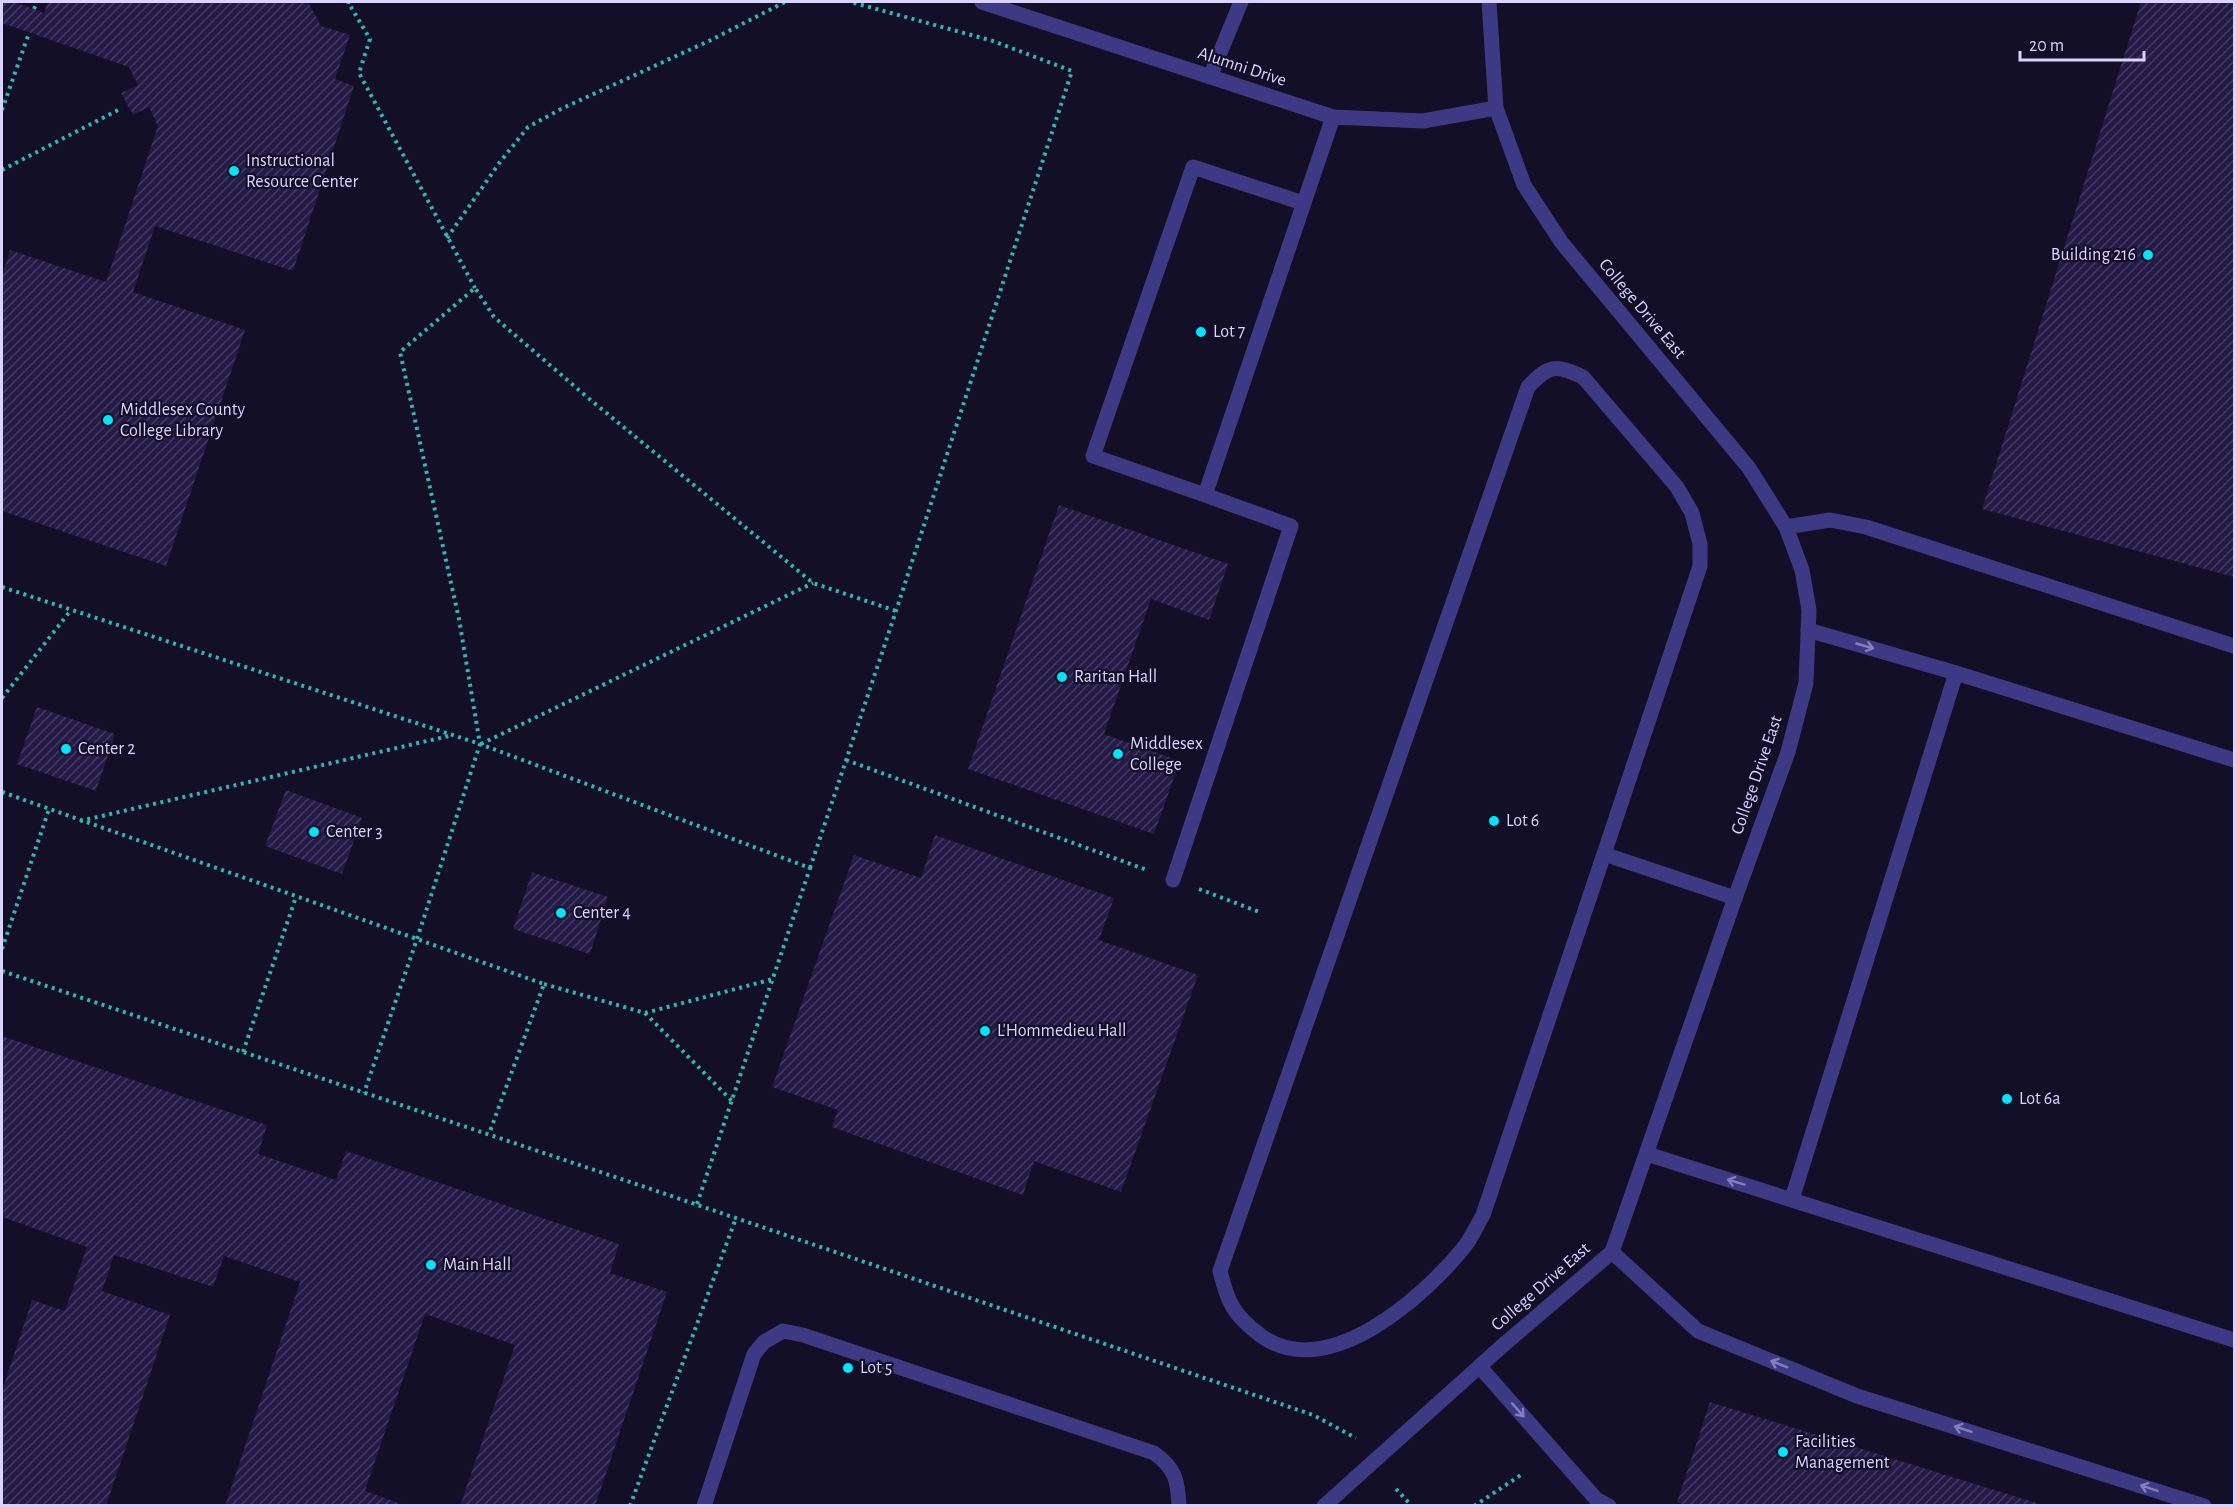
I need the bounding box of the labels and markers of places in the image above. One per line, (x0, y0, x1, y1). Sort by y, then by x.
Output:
place label: Instructional Resource Center (246, 152, 359, 191)
marker: Instructional Resource Center (227, 164, 241, 178)
place label: Building 216 (2051, 246, 2136, 264)
marker: Building 216 (2141, 248, 2155, 262)
place label: Lot 7 (1213, 323, 1245, 341)
marker: Lot 7 (1194, 325, 1208, 339)
place label: Middlesex County College Library (120, 401, 246, 440)
marker: Middlesex County College Library (101, 413, 115, 427)
place label: Raritan Hall (1074, 668, 1157, 686)
marker: Raritan Hall (1055, 670, 1069, 684)
place label: Middlesex College (1130, 735, 1203, 774)
place label: Center 2 (78, 740, 135, 758)
marker: Center 2 (59, 742, 73, 756)
marker: Middlesex College (1111, 747, 1125, 761)
place label: Lot 6 (1506, 812, 1539, 830)
marker: Lot 6 (1487, 814, 1501, 828)
place label: Center 3 (326, 823, 383, 841)
marker: Center 3 (307, 825, 321, 839)
place label: Center 4 (573, 904, 631, 922)
marker: Center 4 (554, 906, 568, 920)
place label: L'Hommedieu Hall (997, 1022, 1127, 1040)
marker: L'Hommedieu Hall (978, 1024, 992, 1038)
place label: Lot 6a (2019, 1090, 2061, 1108)
marker: Lot 6a (2000, 1092, 2014, 1106)
place label: Main Hall (443, 1256, 511, 1274)
marker: Main Hall (424, 1258, 438, 1272)
place label: Lot 5 (860, 1359, 892, 1377)
marker: Lot 5 (841, 1361, 855, 1375)
place label: Facilities Management (1795, 1433, 1890, 1472)
marker: Facilities Management (1776, 1445, 1790, 1459)

